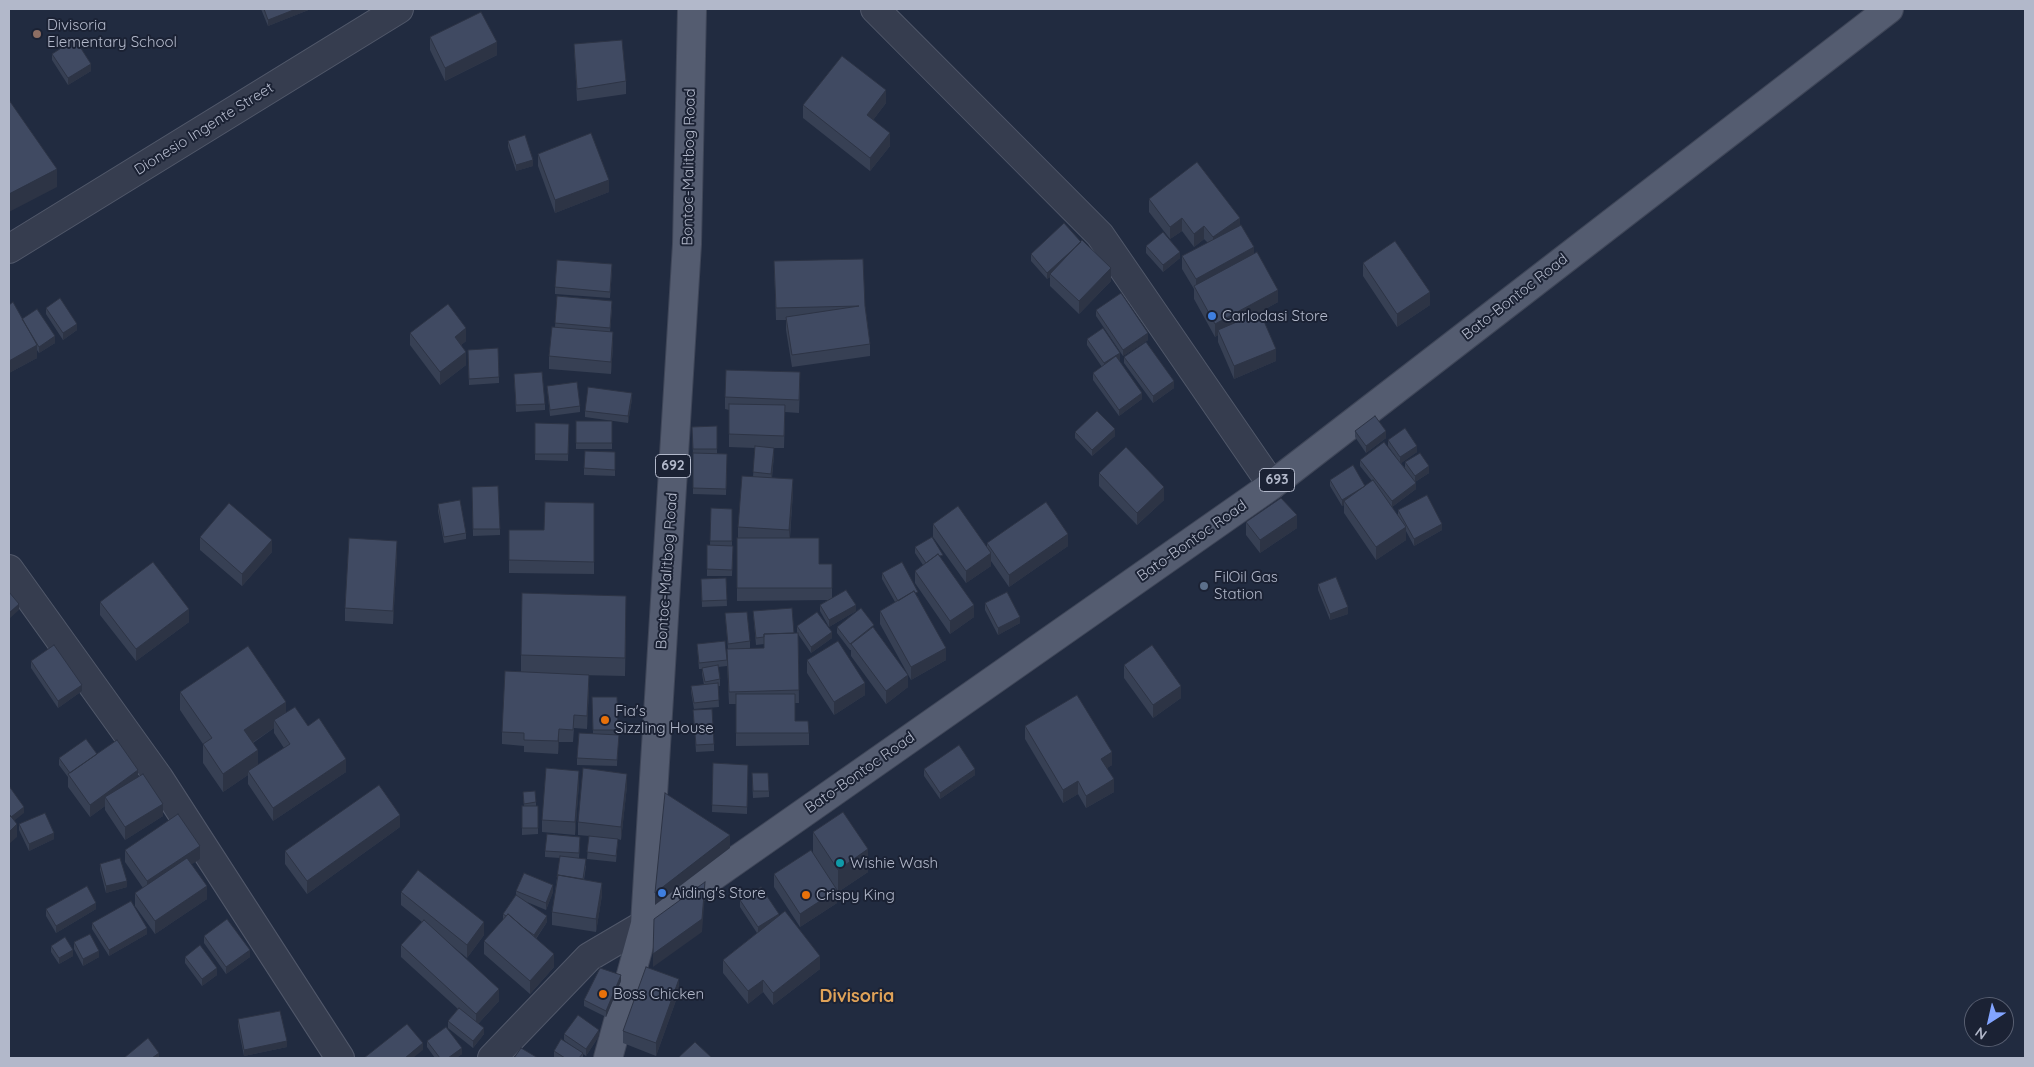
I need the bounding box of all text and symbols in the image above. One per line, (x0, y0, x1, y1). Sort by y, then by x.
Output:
place label: Divisoria Elementary School (47, 16, 177, 51)
marker: Divisoria Elementary School (31, 28, 43, 40)
street label: Dionesio Ingente Street (131, 79, 277, 179)
street label: Bontoc-Malitbog Road (679, 88, 699, 246)
street label: Bato-Bontoc Road (1458, 250, 1572, 344)
place label: Carlodasi Store (1222, 307, 1328, 325)
marker: Carlodasi Store (1206, 310, 1218, 322)
road number: 692 (656, 454, 690, 478)
road number: 693 (1260, 468, 1294, 492)
street label: Bontoc-Malitbog Road (653, 492, 681, 650)
street label: Bato-Bontoc Road (1134, 497, 1250, 585)
place label: FilOil Gas Station (1214, 568, 1278, 603)
marker: FilOil Gas Station (1198, 580, 1210, 592)
place label: Fia's Sizzling House (615, 702, 714, 737)
marker: Fia's Sizzling House (599, 714, 611, 726)
street label: Bato-Bontoc Road (802, 729, 918, 817)
place label: Wishie Wash (850, 854, 938, 872)
marker: Wishie Wash (834, 857, 846, 869)
place label: Aiding's Store (672, 884, 766, 902)
place label: Crispy King (816, 886, 895, 904)
marker: Aiding's Store (656, 887, 668, 899)
marker: Crispy King (800, 889, 812, 901)
place label: Boss Chicken (613, 985, 704, 1003)
district label: Divisoria (820, 986, 894, 1008)
marker: Boss Chicken (597, 988, 609, 1000)
north arrow (1964, 997, 2014, 1047)
text: N (1972, 1023, 1990, 1044)

